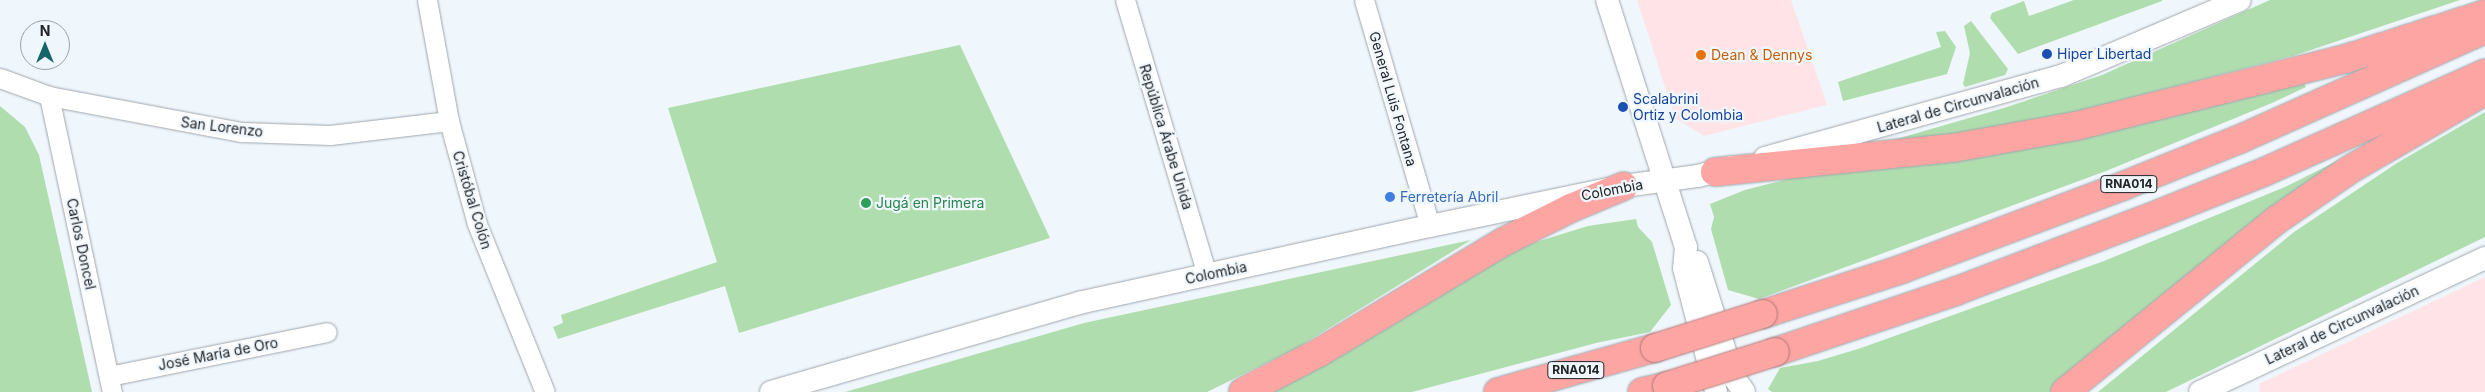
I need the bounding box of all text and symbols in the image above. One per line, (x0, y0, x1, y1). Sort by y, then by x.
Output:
north arrow (20, 20, 70, 70)
text: N (40, 22, 50, 39)
street label: General Luis Fontana (1366, 30, 1420, 168)
place label: Hiper Libertad (2057, 46, 2151, 62)
place label: Dean & Dennys (1711, 47, 1812, 63)
marker: Hiper Libertad (2041, 48, 2053, 60)
marker: Dean & Dennys (1695, 49, 1707, 61)
street label: República Árabe Unida (1136, 62, 1196, 212)
street label: Lateral de Circunvalación (1875, 74, 2041, 136)
place label: Scalabrini Ortiz y Colombia (1633, 91, 1743, 124)
marker: Scalabrini Ortiz y Colombia (1617, 101, 1629, 113)
street label: San Lorenzo (180, 114, 264, 140)
street label: Cristóbal Colón (449, 149, 495, 251)
road number: RNA014 (2100, 174, 2158, 193)
street label: Colombia (1580, 176, 1644, 204)
place label: Ferretería Abril (1400, 189, 1498, 205)
marker: Ferretería Abril (1384, 191, 1396, 203)
place label: Jugá en Primera (876, 195, 984, 211)
street label: Carlos Doncel (63, 197, 99, 291)
marker: Jugá en Primera (860, 197, 872, 209)
street label: Colombia (1184, 258, 1248, 288)
street label: Lateral de Circunvalación (2263, 282, 2421, 368)
street label: José María de Oro (157, 334, 279, 374)
road number: RNA014 (1547, 360, 1605, 380)

